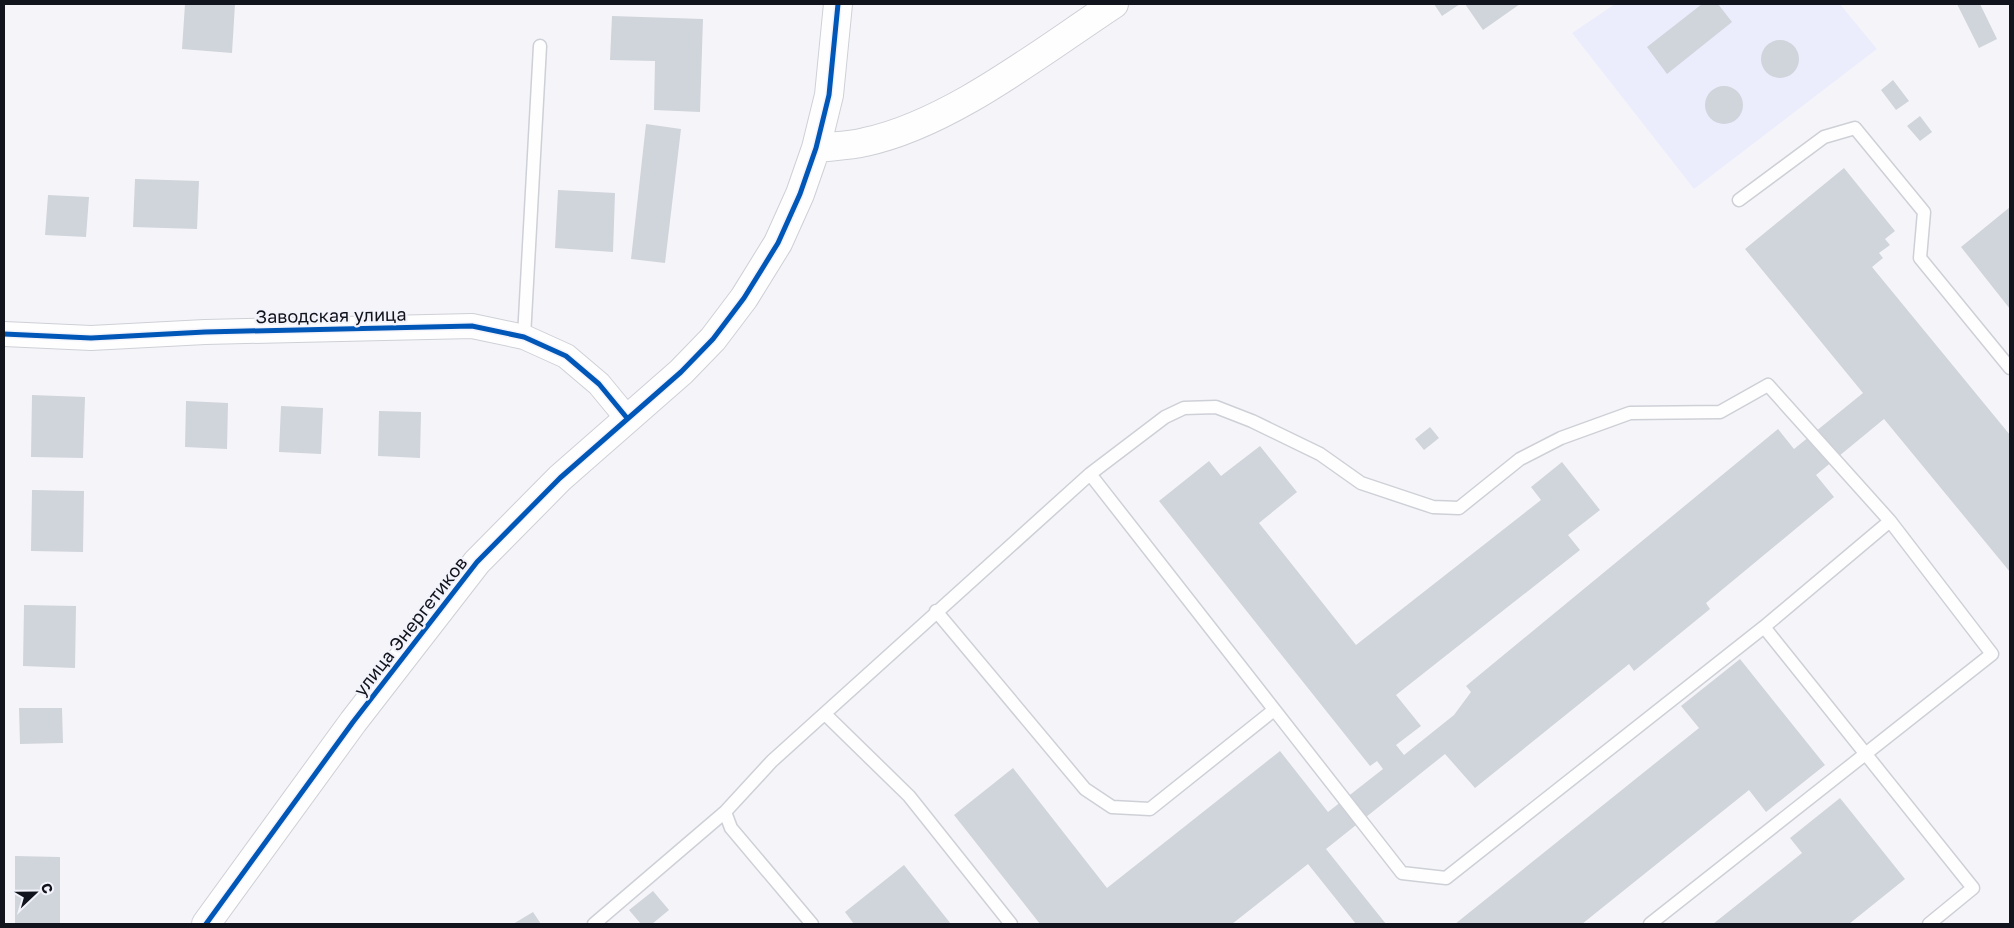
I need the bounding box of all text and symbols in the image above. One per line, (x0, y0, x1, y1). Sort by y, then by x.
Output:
street label: Заводская улица (255, 303, 407, 327)
street label: улица Энергетиков (349, 552, 471, 700)
north arrow (10, 868, 60, 918)
text: С (38, 880, 57, 896)

